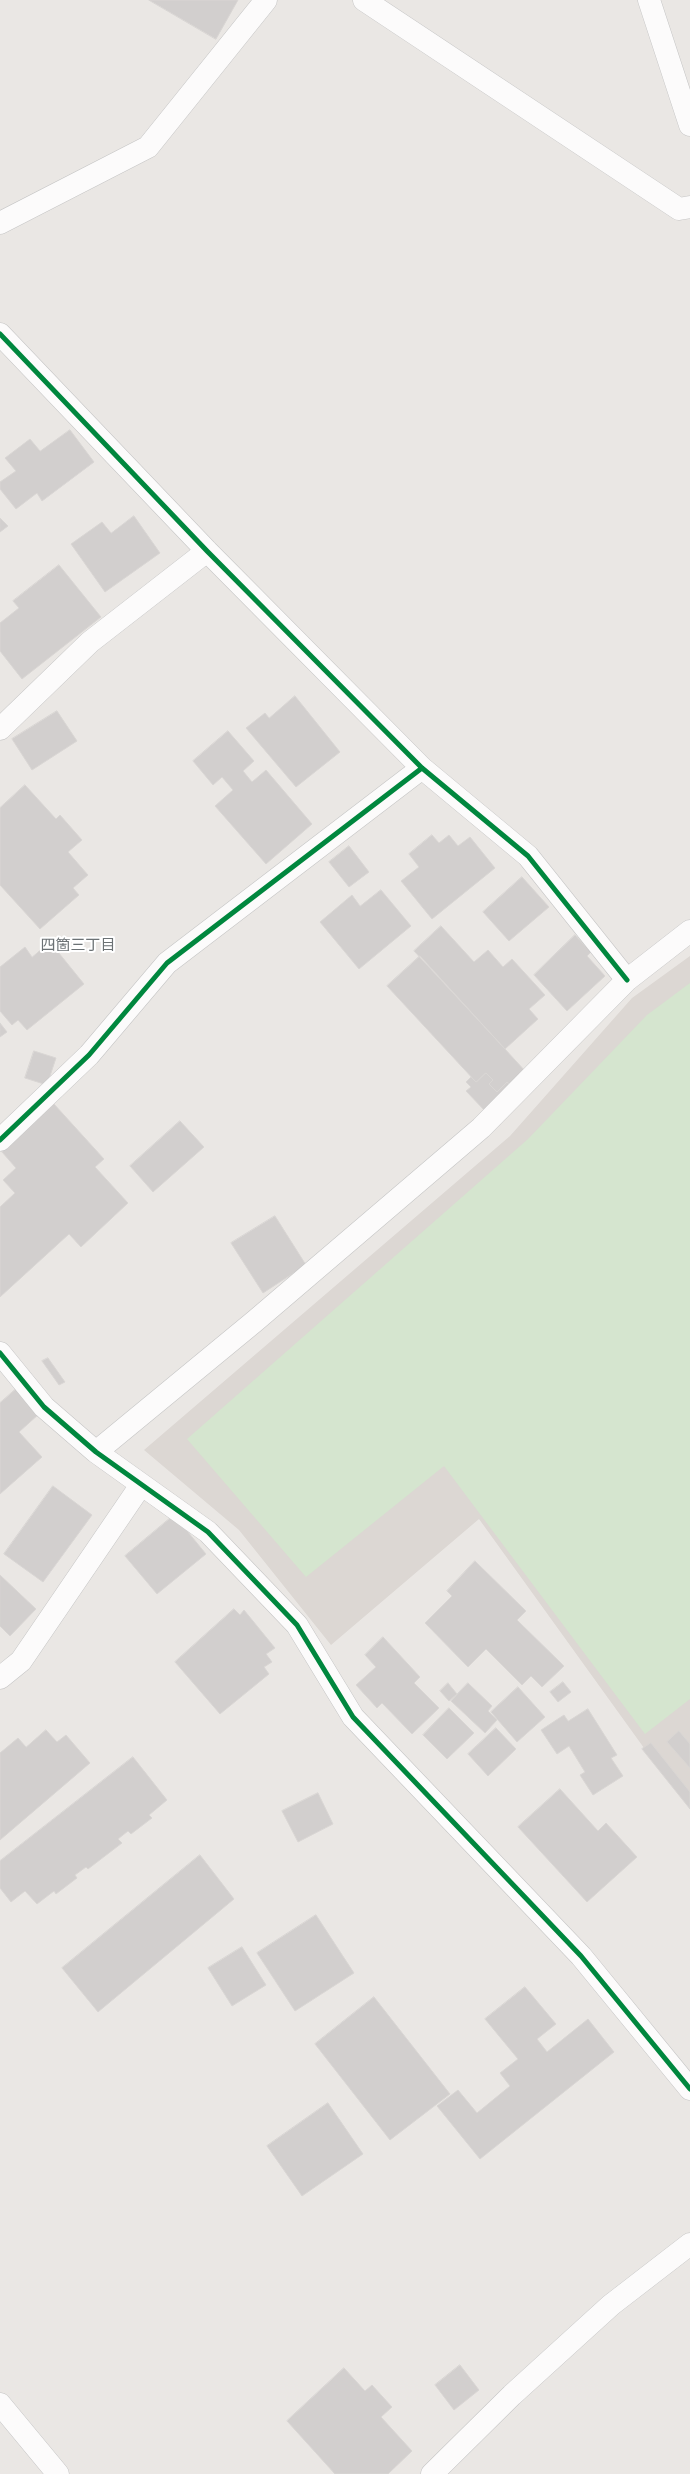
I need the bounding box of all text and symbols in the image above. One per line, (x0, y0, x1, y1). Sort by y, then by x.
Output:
district label: 四箇三丁目 (41, 937, 115, 955)

